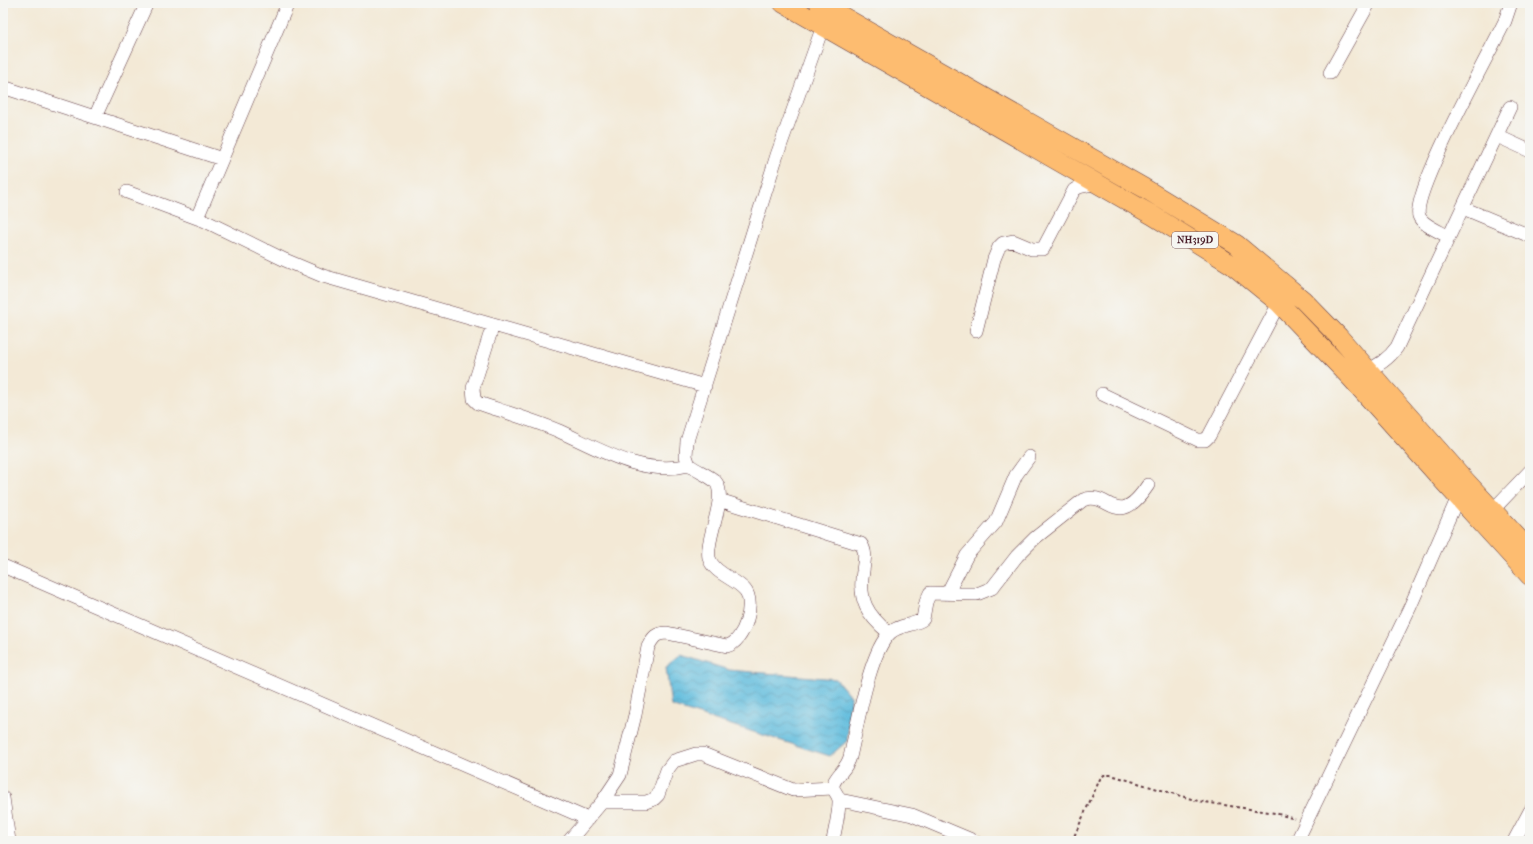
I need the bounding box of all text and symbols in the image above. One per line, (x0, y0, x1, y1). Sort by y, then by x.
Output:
road number: NH319D (1172, 232, 1218, 248)

